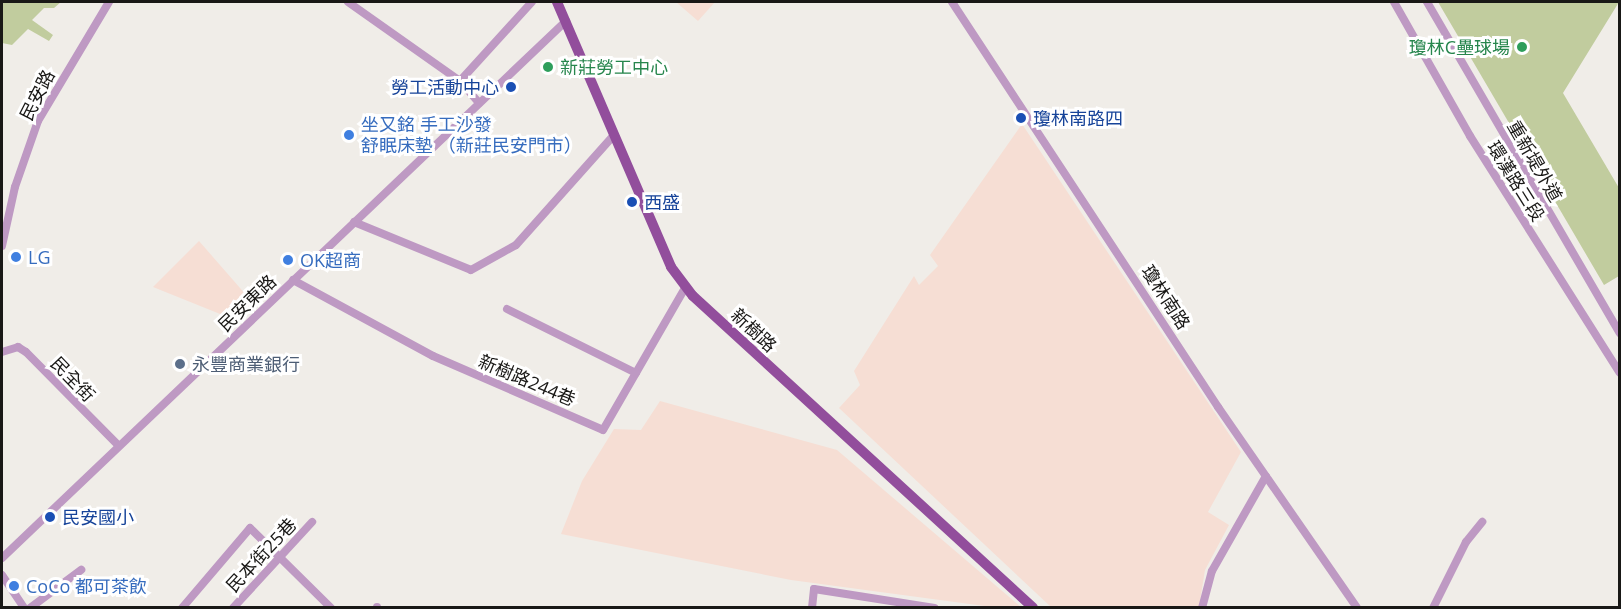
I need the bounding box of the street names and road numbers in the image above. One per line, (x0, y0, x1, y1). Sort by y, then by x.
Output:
street label: 民安路 (15, 66, 59, 124)
street label: 重新堤外道 (1503, 117, 1567, 205)
street label: 環漢路三段 (1483, 137, 1549, 225)
street label: 瓊林南路 (1137, 261, 1195, 333)
street label: 民安東路 (214, 270, 280, 336)
street label: 新樹路 (727, 304, 781, 356)
street label: 新樹路244巷 (475, 350, 579, 410)
street label: 民全街 (46, 352, 100, 406)
street label: 民本街25巷 (222, 514, 300, 596)

